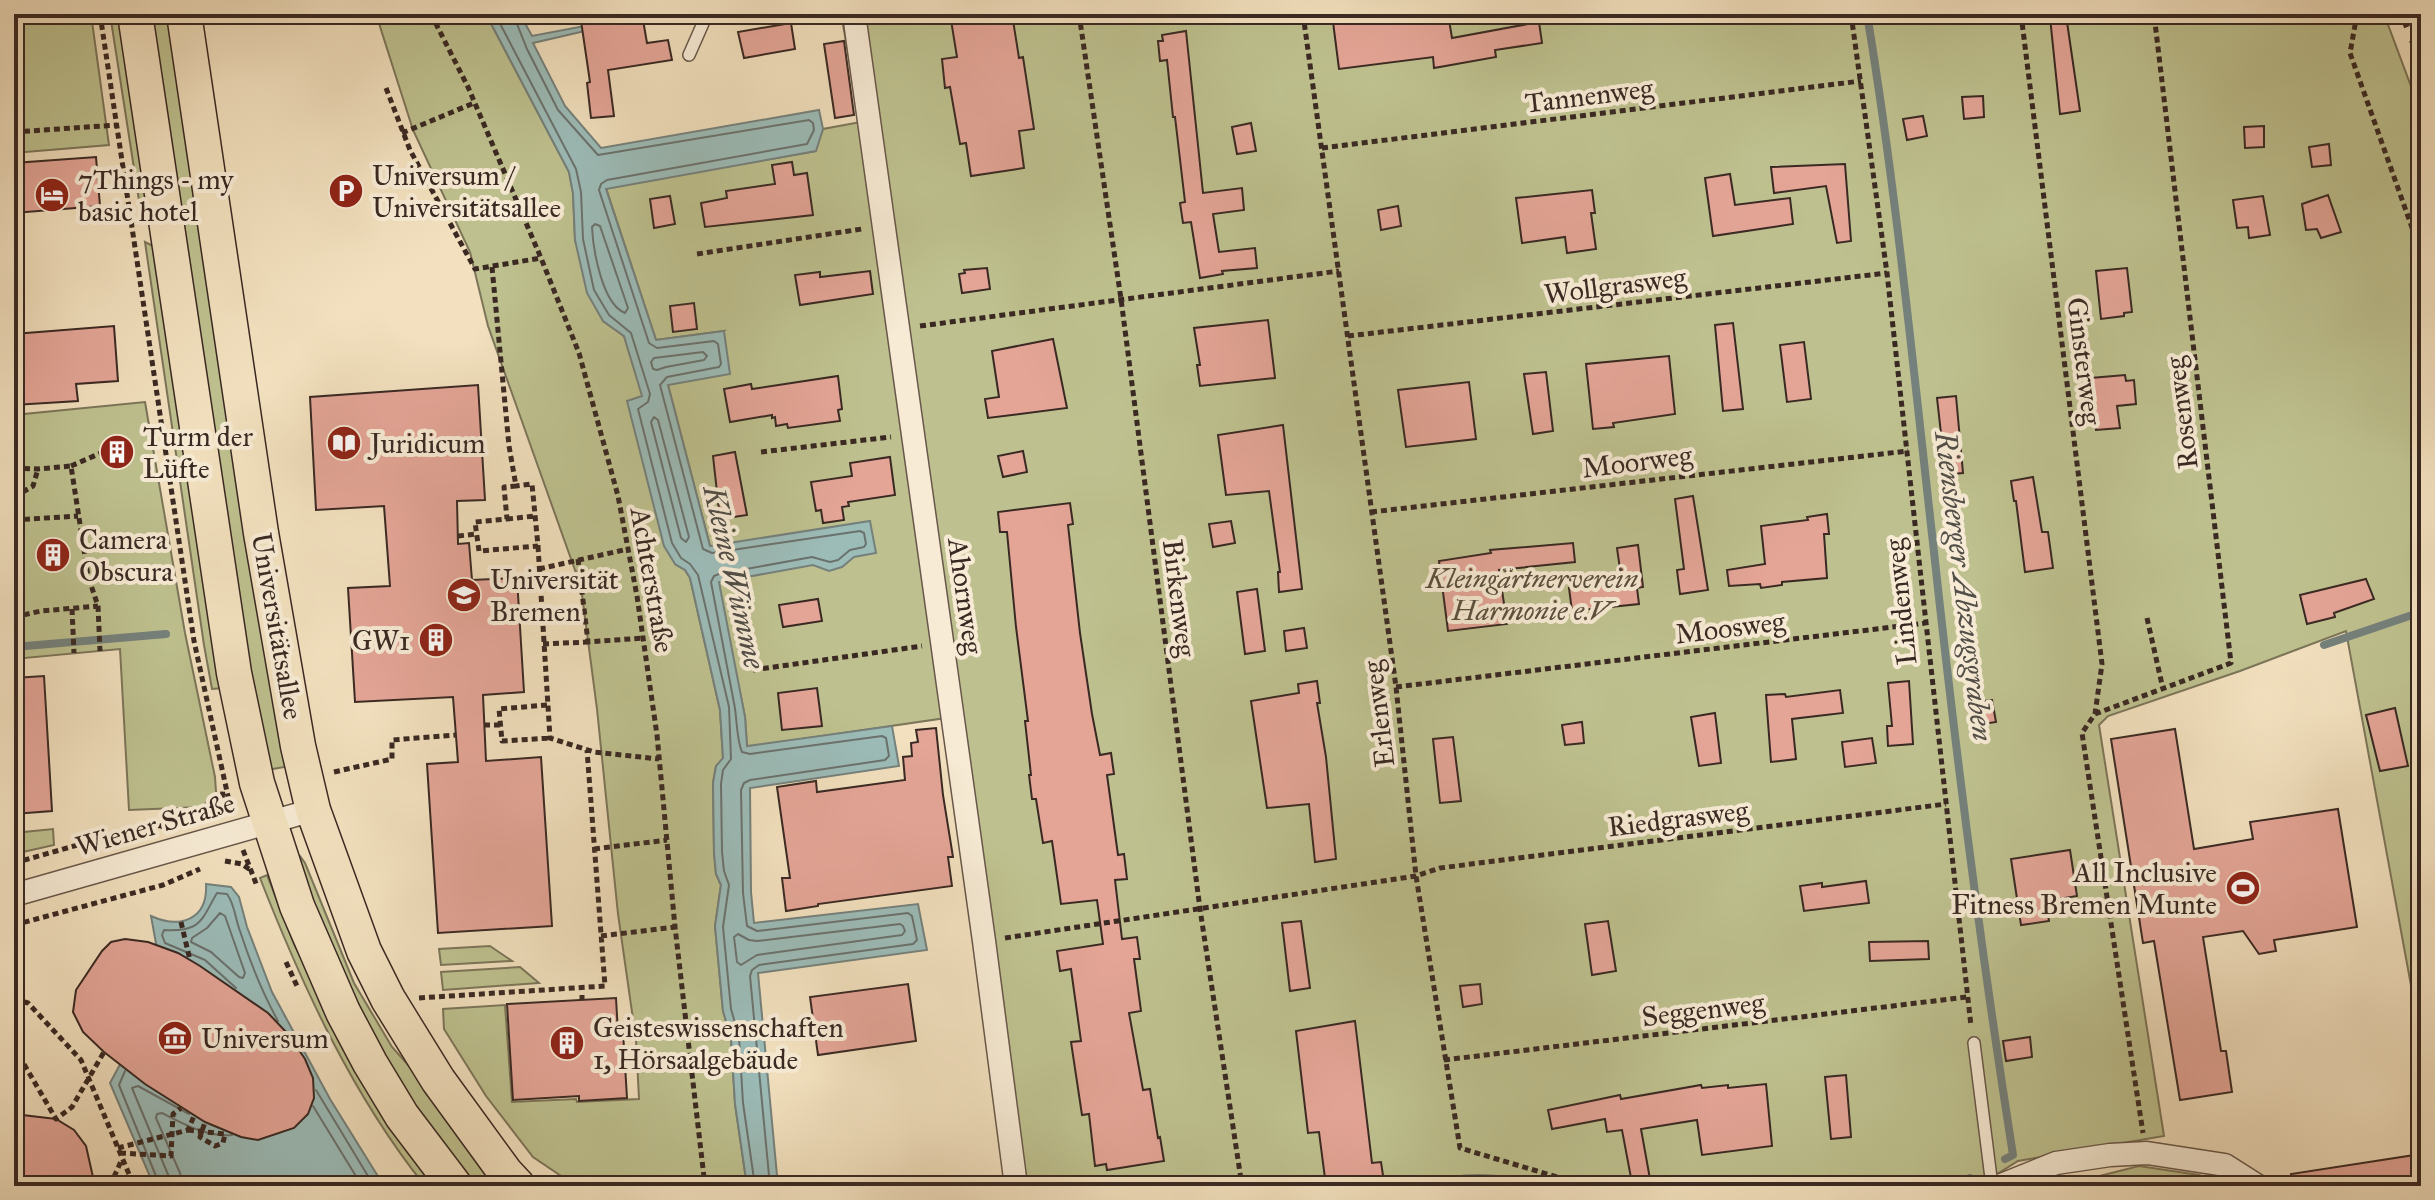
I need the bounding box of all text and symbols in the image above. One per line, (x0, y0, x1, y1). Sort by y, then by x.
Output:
street label: Tannenweg (1523, 70, 1656, 121)
place label: Universum / Universitätsallee (372, 158, 561, 225)
place label: 7Things - my basic hotel (78, 162, 234, 229)
parking icon: Universum / Universitätsallee (327, 172, 365, 210)
hotel icon: 7Things - my basic hotel (33, 176, 71, 214)
street label: Wollgrasweg (1542, 259, 1689, 312)
street label: Ginsterweg (2059, 295, 2110, 428)
street label: Rosenweg (2157, 354, 2206, 471)
place label: Turm der Lüfte (143, 419, 253, 486)
library icon: Juridicum (325, 424, 363, 462)
place label: Juridicum (367, 426, 486, 461)
water label: Riensberger Abzugsgraben (1927, 428, 2001, 743)
building icon: Turm der Lüfte (98, 433, 136, 471)
street label: Moorweg (1580, 437, 1695, 486)
water label: Kleine Wümme (695, 480, 773, 673)
street label: Achterstraße (622, 504, 682, 655)
place label: Camera Obscura (79, 522, 173, 589)
street label: Universitätsallee (244, 530, 311, 722)
street label: Ahornweg (940, 535, 991, 657)
building icon: Camera Obscura (34, 536, 72, 574)
street label: Lindenweg (1876, 536, 1925, 667)
street label: Birkenweg (1155, 537, 1204, 660)
park label: Kleingärtnerverein Harmonie e.V (1424, 561, 1638, 628)
place label: Universität Bremen (490, 562, 619, 629)
school or university icon: Universität Bremen (445, 576, 483, 614)
street label: Moosweg (1673, 603, 1788, 652)
building icon: GW1 (417, 621, 455, 659)
place label: GW1 (352, 623, 410, 658)
street label: Erlenweg (1354, 658, 1402, 769)
street label: Wiener Straße (72, 785, 239, 864)
street label: Riedgrasweg (1606, 792, 1751, 844)
place label: All Inclusive Fitness Bremen Munte (1951, 855, 2217, 922)
sports icon: All Inclusive Fitness Bremen Munte (2224, 869, 2262, 907)
street label: Seggenweg (1640, 985, 1767, 1034)
place label: Geisteswissenschaften 1, Hörsaalgebäude (593, 1010, 844, 1077)
museum icon: Universum (156, 1019, 194, 1057)
place label: Universum (201, 1021, 329, 1056)
building icon: Geisteswissenschaften 1, Hörsaalgebäude (548, 1024, 586, 1062)

